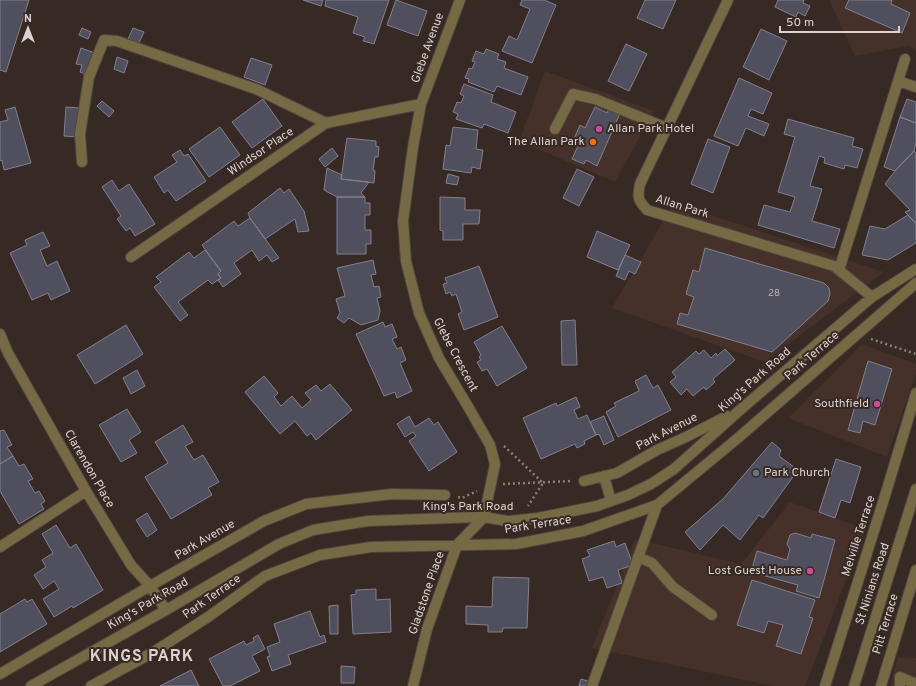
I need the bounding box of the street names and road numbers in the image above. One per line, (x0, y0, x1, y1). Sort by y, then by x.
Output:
street label: Glebe Avenue (408, 11, 448, 85)
street label: Windsor Place (225, 124, 297, 180)
street label: Allan Park (653, 191, 711, 223)
street label: Glebe Crescent (429, 315, 481, 395)
street label: Park Terrace (781, 328, 843, 384)
street label: King's Park Road (715, 344, 795, 416)
street label: Park Avenue (633, 410, 701, 454)
street label: Clarendon Place (60, 427, 118, 511)
street label: Melville Terrace (838, 494, 880, 578)
street label: King's Park Road (422, 499, 514, 515)
street label: Park Terrace (503, 512, 573, 538)
street label: Park Avenue (172, 516, 238, 564)
street label: St Ninians Road (852, 541, 894, 627)
street label: Gladstone Place (405, 549, 449, 637)
street label: Park Terrace (180, 571, 244, 623)
street label: King's Park Road (105, 574, 191, 634)
street label: Pitt Terrace (869, 592, 903, 656)

